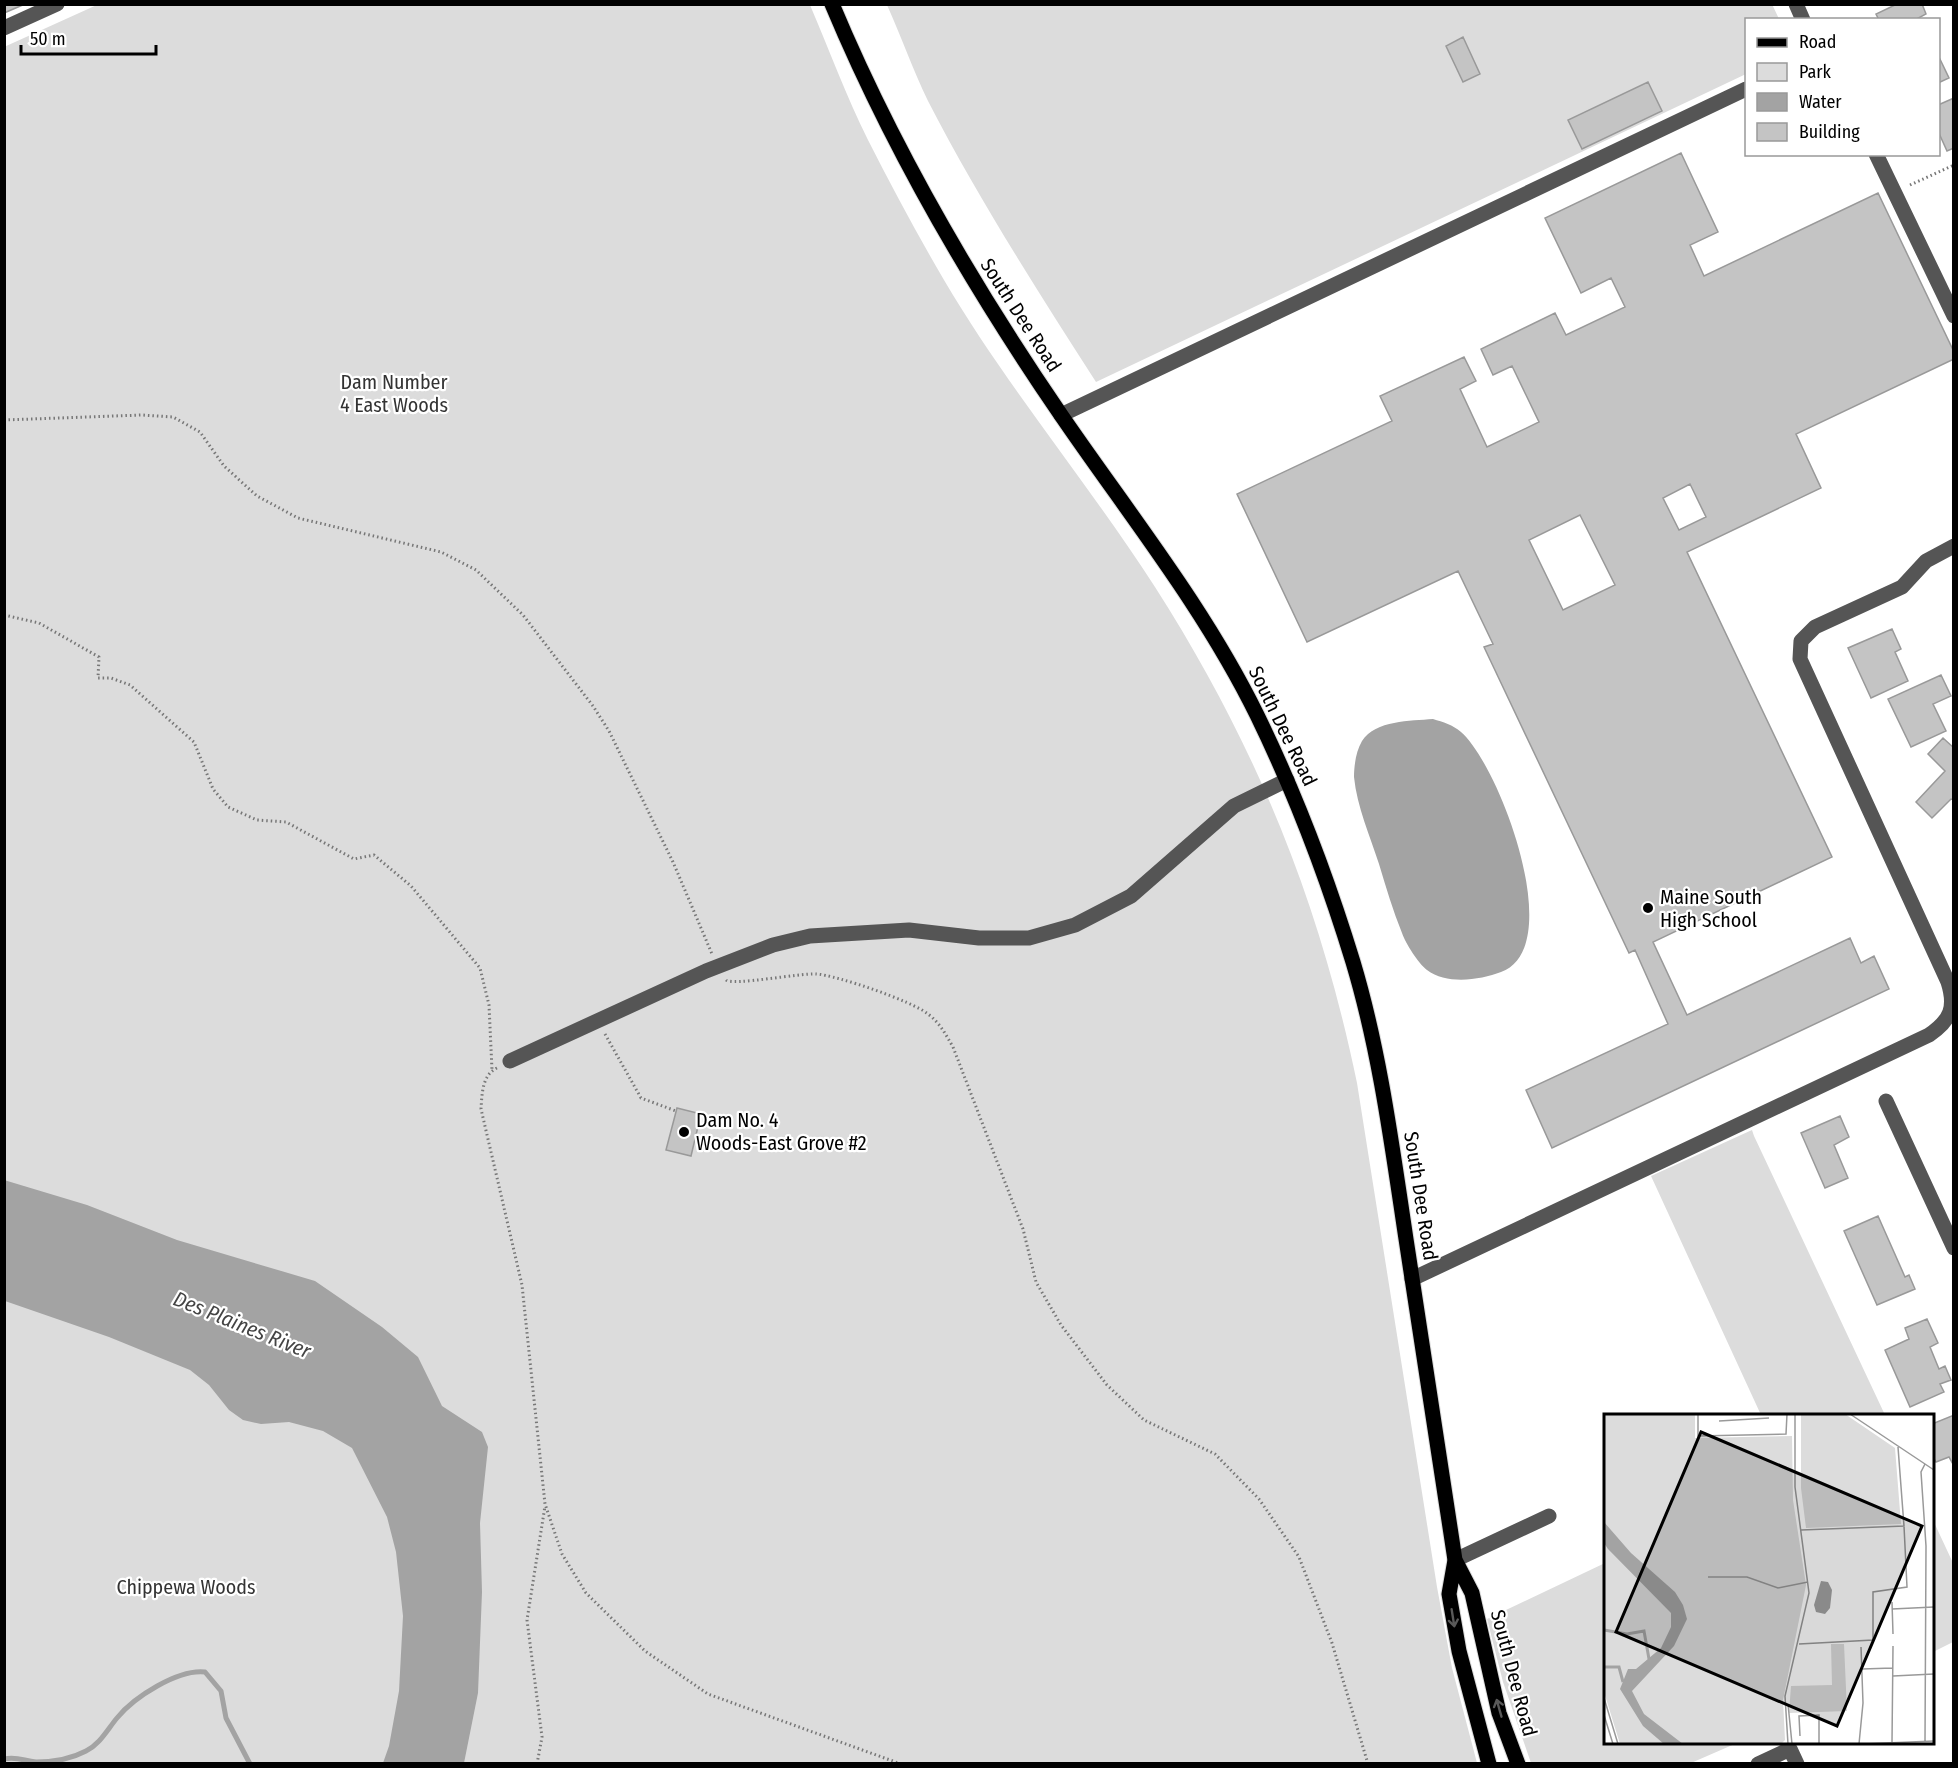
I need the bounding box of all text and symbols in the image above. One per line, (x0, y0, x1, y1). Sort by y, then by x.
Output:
scale bar (21, 18, 156, 56)
legend (1745, 18, 1940, 156)
text: 50 m (30, 28, 66, 50)
text: Road (1799, 31, 1836, 53)
text: Park (1799, 61, 1832, 83)
text: Water (1799, 91, 1842, 113)
text: Building (1799, 121, 1860, 143)
street label: South Dee Road (975, 254, 1067, 376)
park label: Dam Number 4 East Woods (340, 370, 448, 417)
street label: South Dee Road (1244, 662, 1322, 790)
place label: Maine South High School (1660, 885, 1762, 932)
marker: Maine South High School (1641, 901, 1655, 915)
place label: Dam No. 4 Woods-East Grove #2 (696, 1108, 867, 1155)
marker: Dam No. 4 Woods-East Grove #2 (677, 1125, 691, 1139)
street label: South Dee Road (1399, 1130, 1443, 1262)
water label: Des Plaines River (169, 1286, 315, 1365)
inset map (1604, 1414, 1934, 1744)
park label: Chippewa Woods (116, 1575, 256, 1599)
street label: South Dee Road (1486, 1607, 1542, 1739)
one-way arrow (1448, 1608, 1459, 1628)
one-way arrow (1493, 1699, 1504, 1718)

